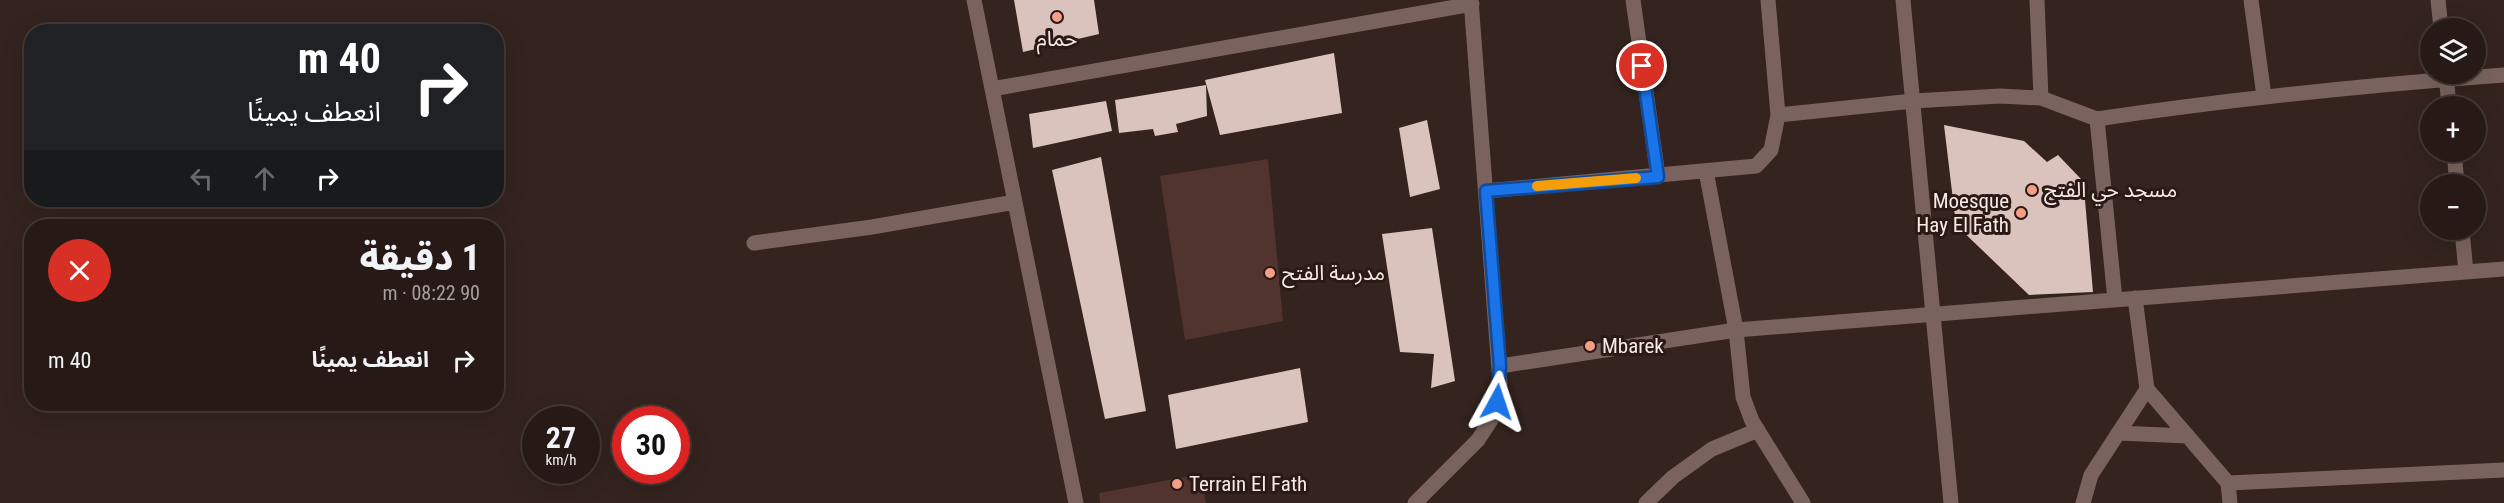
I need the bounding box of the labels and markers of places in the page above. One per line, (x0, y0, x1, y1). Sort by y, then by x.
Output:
marker: حمام (1050, 10, 1064, 24)
place label: حمام (1037, 27, 1077, 55)
pin (1616, 40, 1667, 91)
place label: مسجد حي الفتح (2044, 178, 2177, 206)
marker: مسجد حي الفتح (2025, 183, 2039, 197)
place label: Moesque Hay El Fath (1916, 189, 2009, 237)
marker: Moesque Hay El Fath (2014, 206, 2028, 220)
place label: مدرسة الفتح (1282, 261, 1385, 288)
marker: مدرسة الفتح (1263, 266, 1277, 280)
place label: Mbarek (1602, 334, 1664, 358)
marker: Mbarek (1583, 339, 1597, 353)
place label: Terrain El Fath (1189, 472, 1307, 496)
marker: Terrain El Fath (1170, 477, 1184, 491)

